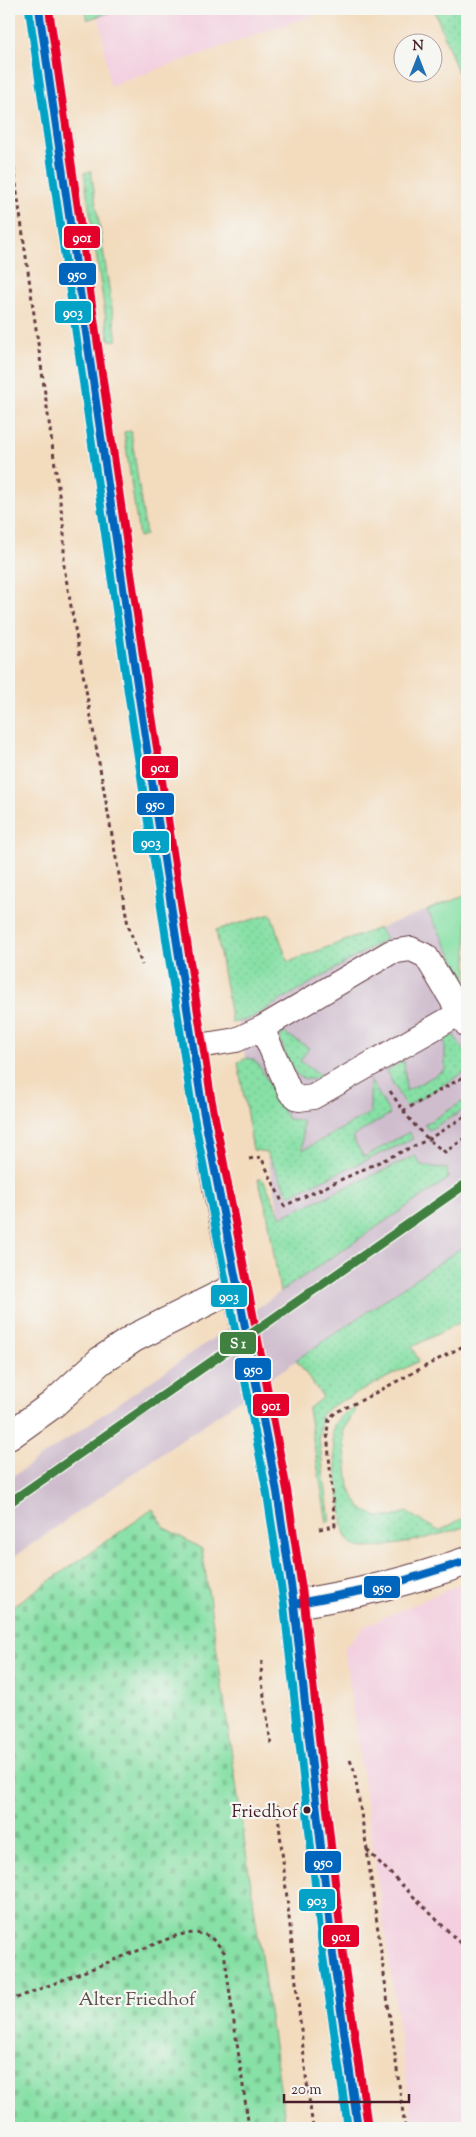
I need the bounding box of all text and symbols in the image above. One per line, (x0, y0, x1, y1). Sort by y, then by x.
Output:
north arrow (394, 32, 444, 82)
text: N (412, 37, 424, 57)
line badge: 901 (63, 225, 101, 249)
text: 901 (73, 229, 92, 249)
line badge: 950 (58, 262, 97, 286)
text: 950 (67, 266, 87, 286)
line badge: 903 (54, 300, 92, 324)
text: 903 (63, 304, 83, 324)
line badge: 901 (141, 755, 179, 779)
text: 901 (151, 759, 170, 779)
line badge: 950 (136, 792, 175, 816)
text: 950 (145, 796, 165, 816)
line badge: 903 (132, 830, 170, 854)
text: 903 (141, 834, 161, 854)
line badge: 903 (210, 1284, 248, 1308)
text: 903 (219, 1288, 239, 1308)
line badge: S 1 (219, 1331, 257, 1355)
text: S 1 (230, 1335, 246, 1355)
line badge: 950 (234, 1357, 272, 1381)
text: 950 (243, 1361, 263, 1381)
line badge: 901 (252, 1393, 290, 1417)
text: 901 (262, 1397, 281, 1417)
line badge: 950 (363, 1575, 401, 1599)
text: 950 (372, 1579, 392, 1599)
place label: Friedhof (232, 1800, 299, 1826)
marker: Friedhof (302, 1805, 312, 1815)
line badge: 950 (304, 1850, 342, 1874)
text: 950 (313, 1854, 333, 1874)
line badge: 903 (298, 1888, 336, 1912)
text: 903 (307, 1892, 327, 1912)
line badge: 901 (322, 1924, 360, 1948)
text: 901 (332, 1928, 351, 1948)
park label: Alter Friedhof (78, 1987, 197, 2014)
scale bar (284, 2072, 408, 2104)
text: 20 m (291, 2080, 322, 2101)

